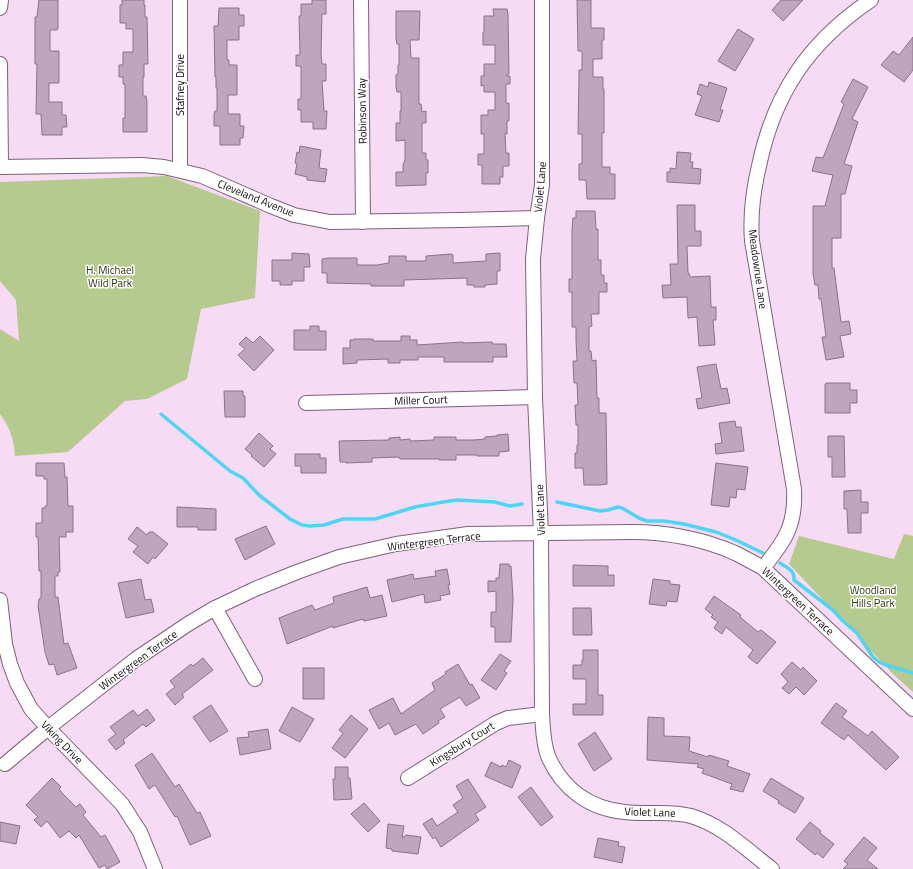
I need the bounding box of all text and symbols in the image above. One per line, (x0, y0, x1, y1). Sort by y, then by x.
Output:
street label: Stafney Drive (172, 54, 188, 116)
street label: Robinson Way (353, 77, 371, 144)
street label: Violet Lane (530, 160, 550, 213)
street label: Cleveland Avenue (215, 175, 297, 221)
street label: Meadowrue Lane (745, 228, 772, 310)
park label: H. Michael Wild Park (86, 262, 134, 291)
street label: Miller Court (394, 391, 448, 409)
street label: Violet Lane (531, 484, 549, 536)
street label: Wintergreen Terrace (387, 527, 482, 555)
street label: Wintergreen Terrace (758, 563, 838, 639)
park label: Woodland Hills Park (850, 582, 897, 611)
street label: Wintergreen Terrace (95, 626, 181, 694)
street label: Viking Drive (37, 717, 87, 767)
street label: Kingsbury Court (427, 718, 498, 770)
street label: Violet Lane (624, 803, 676, 821)

